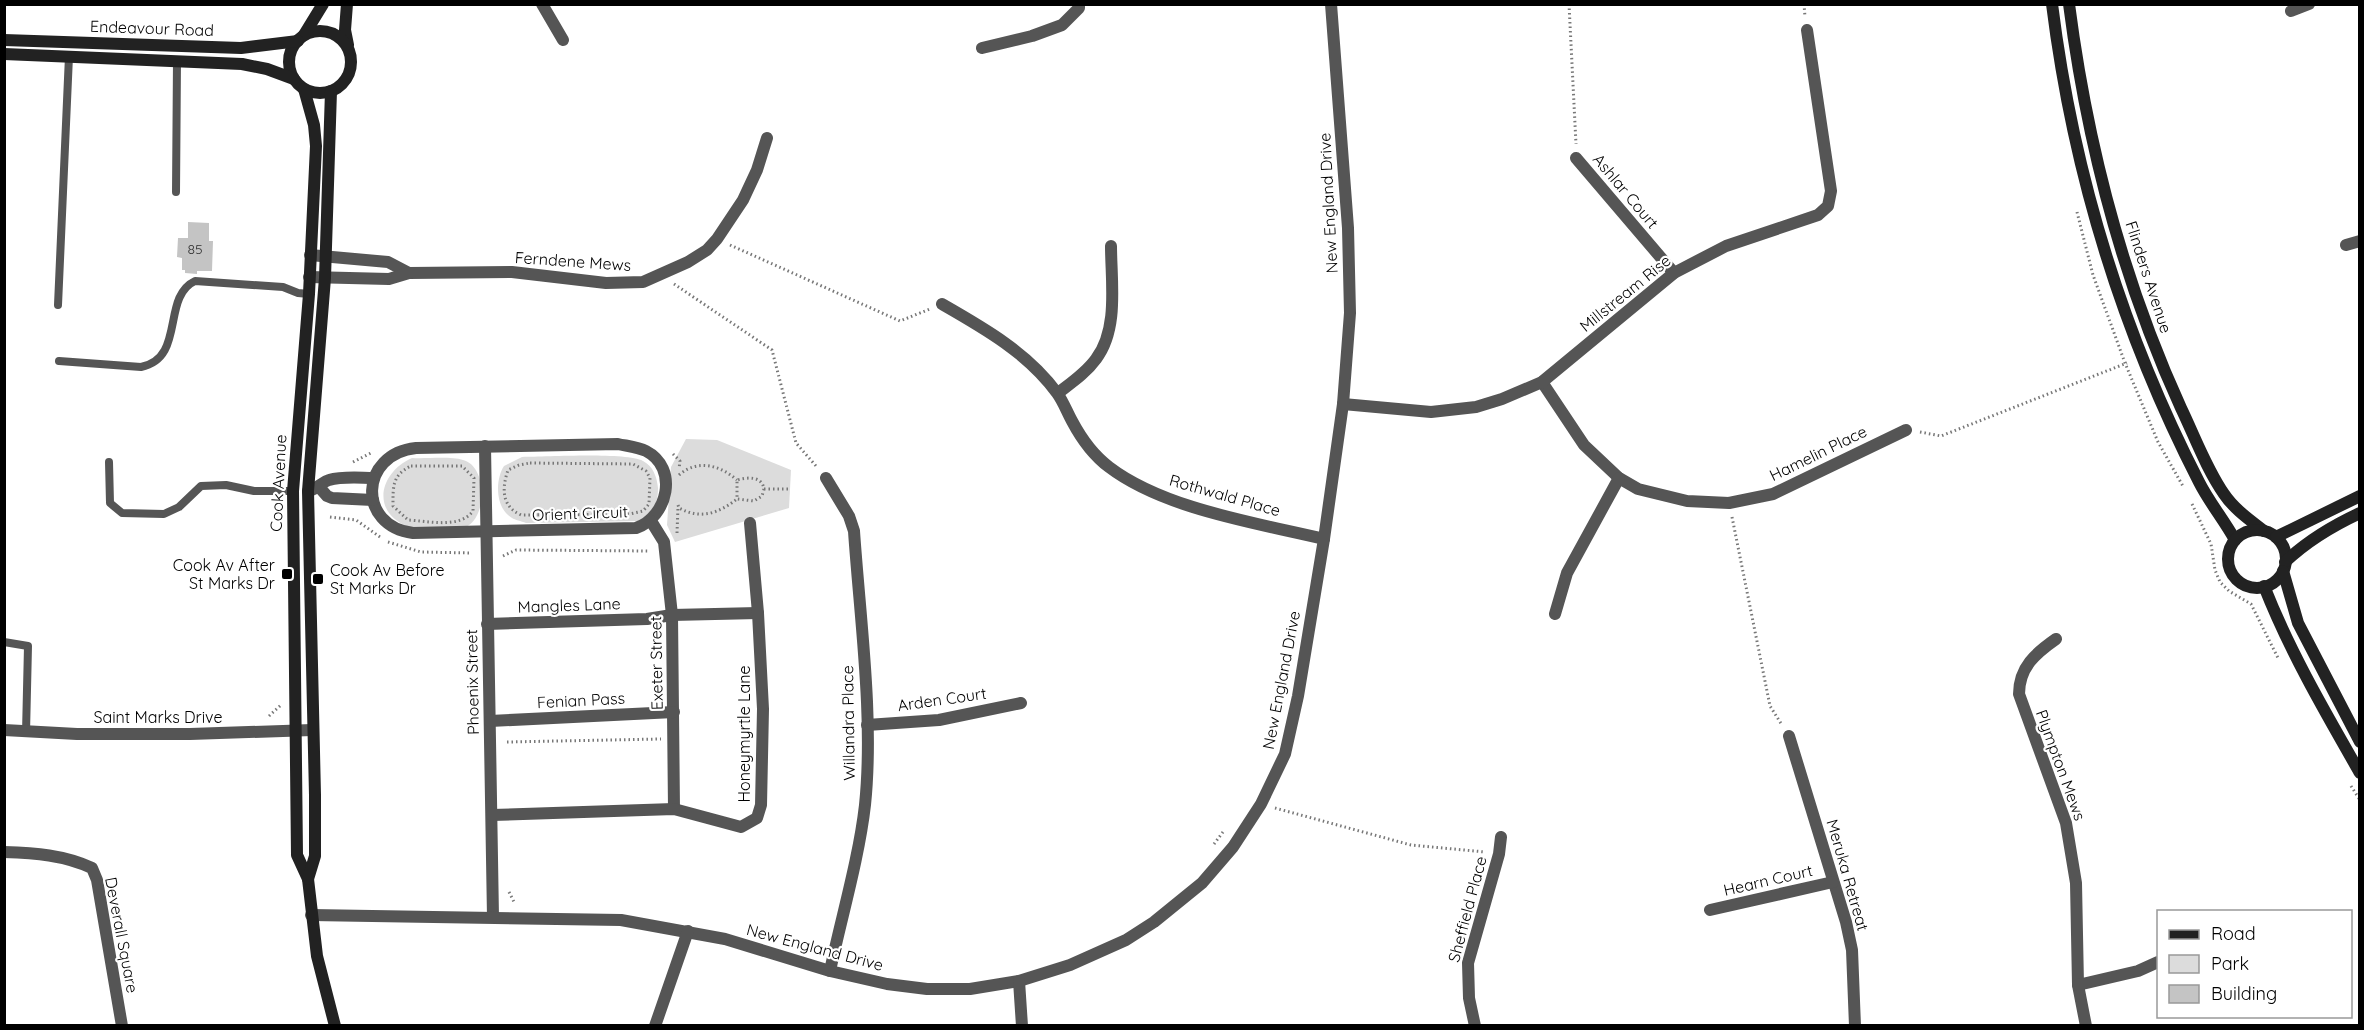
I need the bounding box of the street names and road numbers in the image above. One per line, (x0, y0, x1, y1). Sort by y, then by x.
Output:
street label: Endeavour Road (90, 16, 214, 40)
street label: New England Drive (1314, 132, 1342, 274)
street label: Ashlar Court (1589, 149, 1663, 233)
street label: Flinders Avenue (2121, 218, 2177, 336)
street label: Ferndene Mews (514, 247, 632, 275)
street label: Millstream Rise (1575, 250, 1675, 336)
street label: Hamelin Place (1766, 421, 1870, 485)
street label: Cook Avenue (265, 434, 291, 532)
street label: Rothwald Place (1167, 470, 1283, 520)
street label: Orient Circuit (532, 501, 628, 525)
street label: Mangles Lane (517, 593, 621, 617)
street label: New England Drive (1258, 609, 1304, 751)
street label: Exeter Street (645, 616, 667, 710)
street label: Phoenix Street (461, 629, 483, 735)
street label: Honeymyrtle Lane (734, 665, 754, 803)
street label: Willandra Place (837, 665, 859, 781)
street label: Arden Court (896, 683, 988, 715)
street label: Fenian Pass (537, 688, 625, 712)
street label: Saint Marks Drive (93, 707, 223, 727)
street label: Plympton Mews (2032, 707, 2090, 823)
street label: Meruka Retreat (1823, 817, 1873, 933)
street label: Sheffield Place (1443, 854, 1491, 964)
street label: Hearn Court (1721, 860, 1815, 900)
street label: Deverall Square (101, 875, 143, 995)
street label: New England Drive (745, 919, 885, 975)

